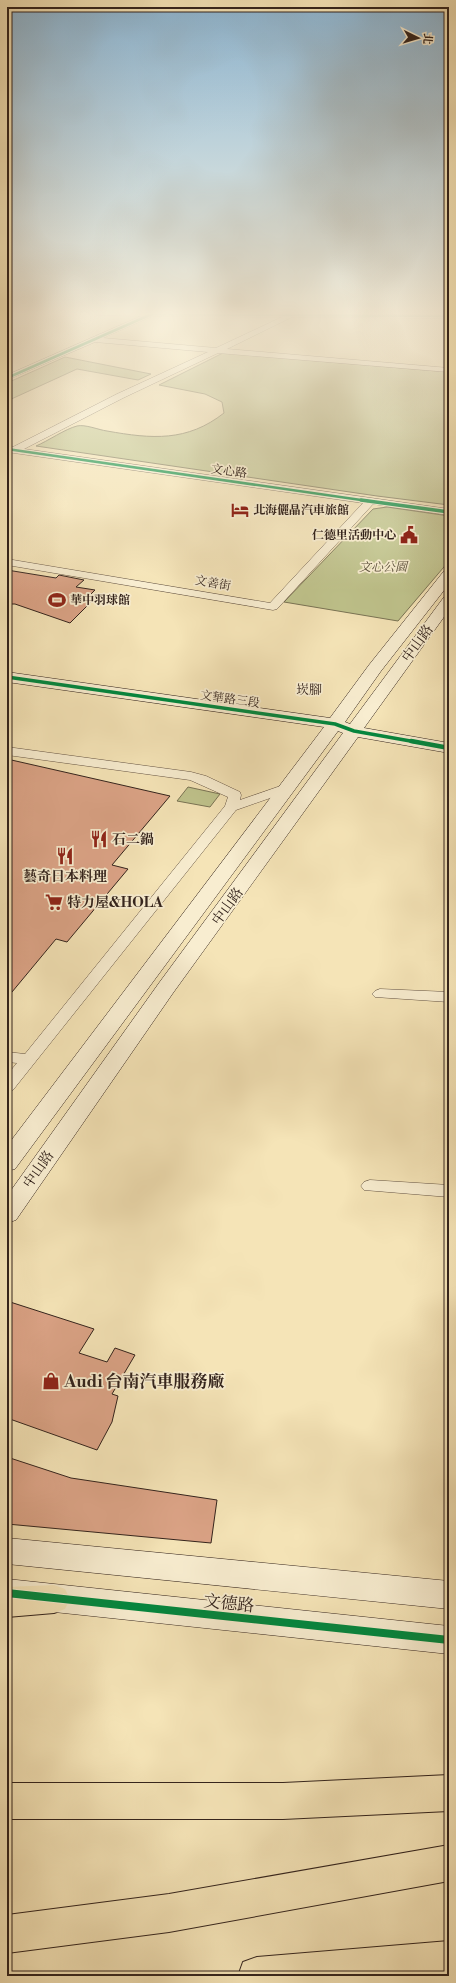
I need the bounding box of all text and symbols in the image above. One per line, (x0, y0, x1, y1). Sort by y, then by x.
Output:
north arrow (398, 18, 438, 58)
text: 北 (420, 33, 434, 45)
street label: 文心路 (210, 462, 248, 481)
hotel icon: 北海儷晶汽車旅館 (230, 500, 250, 520)
place label: 北海儷晶汽車旅館 (253, 503, 349, 518)
public building icon: 仁德里活動中心 (399, 525, 419, 545)
place label: 仁德里活動中心 (312, 528, 396, 543)
park label: 文心公園 (359, 560, 409, 575)
street label: 文善街 (194, 573, 233, 594)
sports icon: 華中羽球館 (47, 590, 67, 610)
place label: 華中羽球館 (70, 593, 130, 608)
street label: 中山路 (398, 621, 437, 666)
district label: 崁腳 (296, 682, 322, 698)
street label: 文華路三段 (199, 688, 261, 711)
restaurant icon: 石二鍋 (89, 829, 109, 849)
place label: 石二鍋 (112, 831, 154, 849)
restaurant icon: 藝奇日本料理 (55, 846, 75, 866)
place label: 藝奇日本料理 (23, 868, 107, 886)
street label: 中山路 (208, 884, 247, 929)
supermarket icon: 特力屋&HOLA (44, 892, 64, 912)
place label: 特力屋&HOLA (67, 894, 164, 912)
street label: 中山路 (19, 1147, 58, 1192)
shop icon: Audi 台南汽車服務廠 (41, 1371, 61, 1391)
place label: Audi 台南汽車服務廠 (63, 1371, 224, 1393)
street label: 文德路 (202, 1590, 255, 1618)

